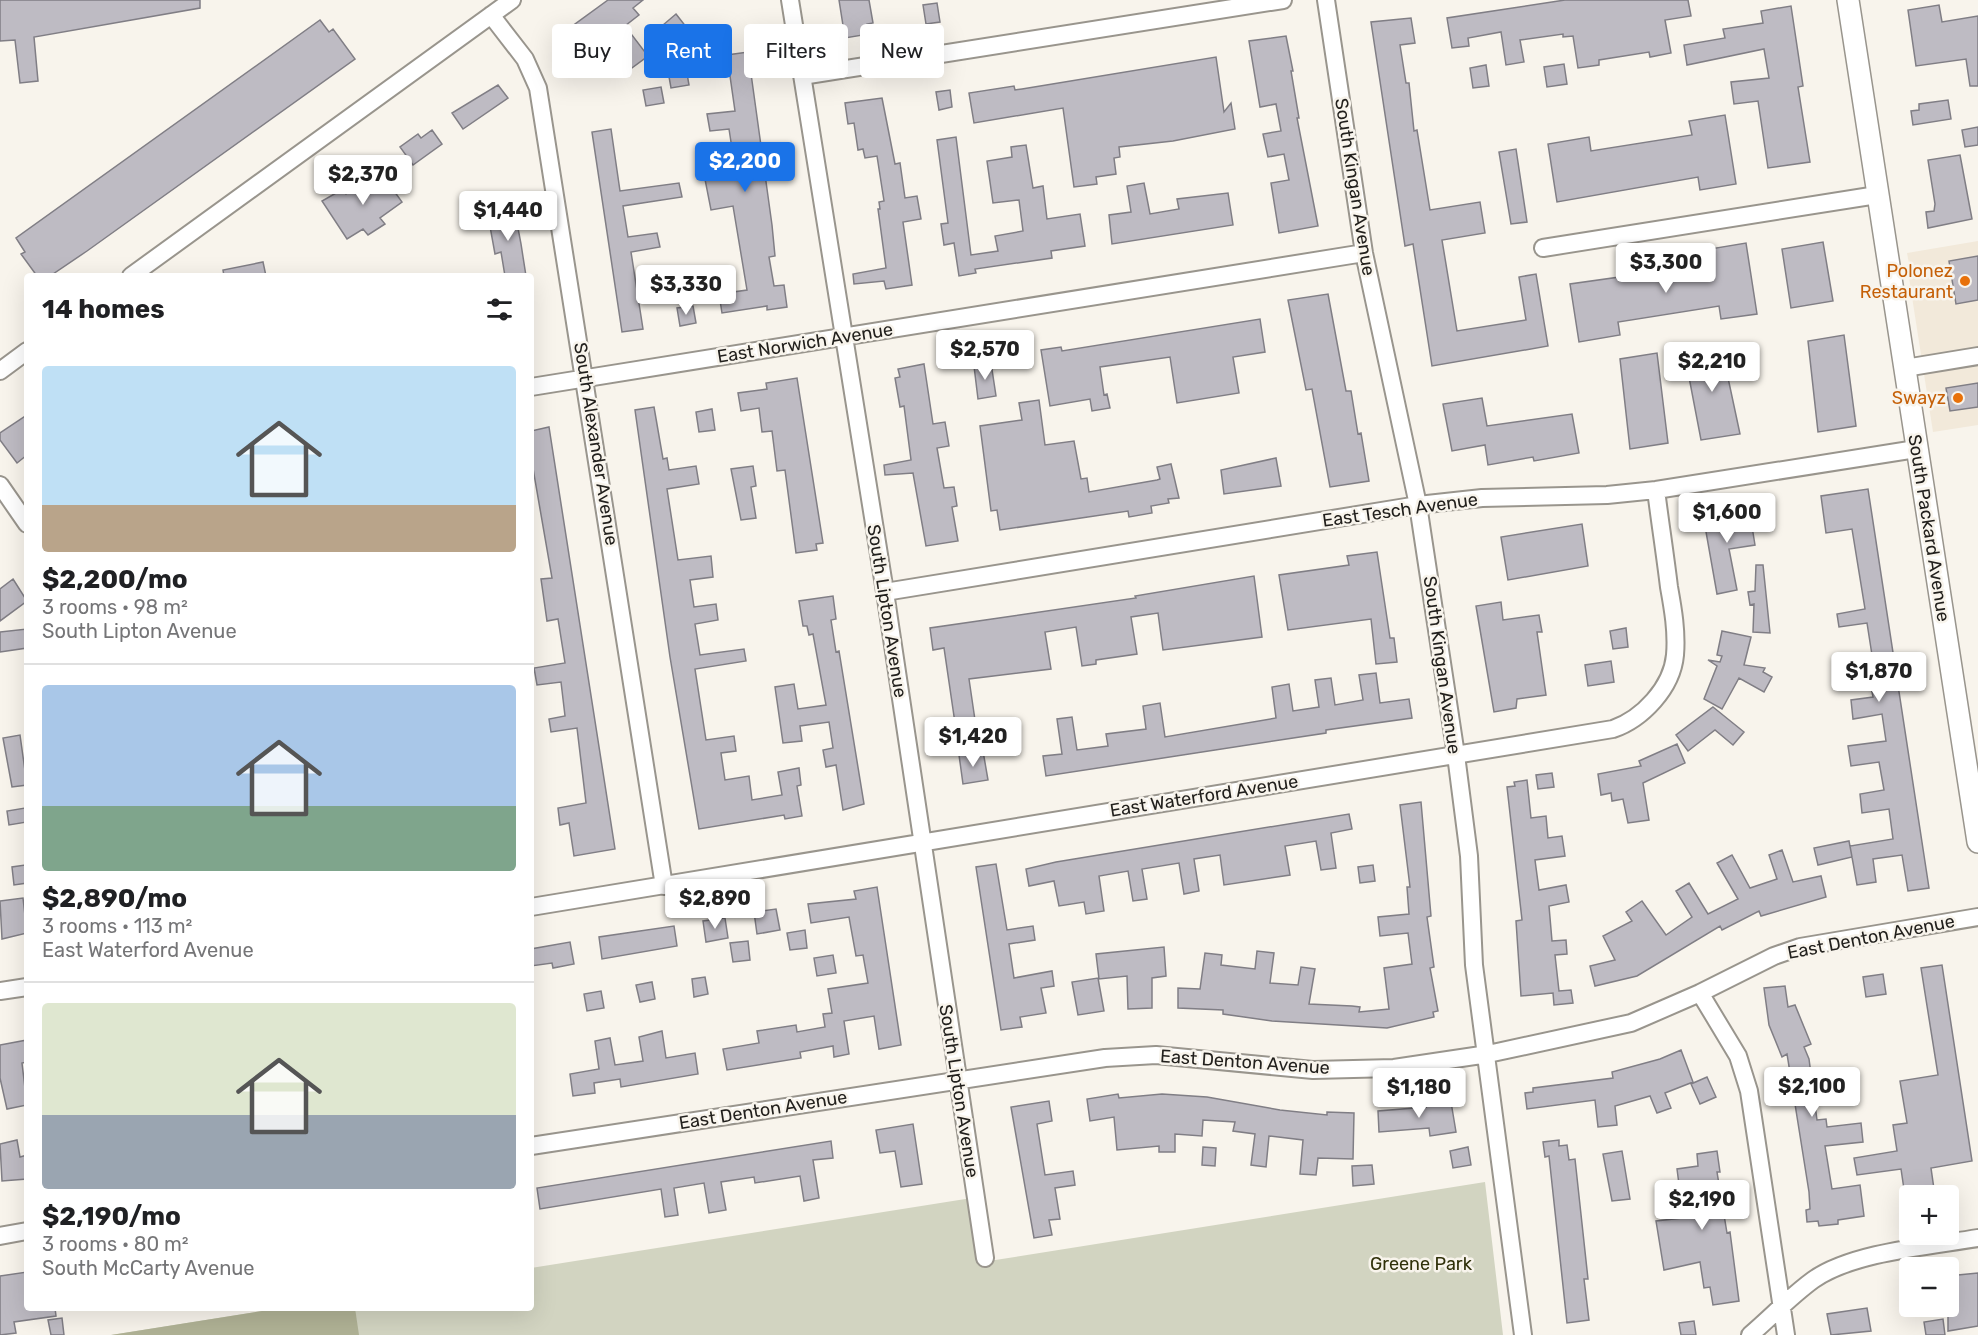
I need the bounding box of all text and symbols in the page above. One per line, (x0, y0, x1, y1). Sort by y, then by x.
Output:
chip: Buy (552, 24, 632, 78)
chip: Rent (644, 24, 732, 78)
chip: Filters (744, 24, 848, 78)
chip: New (860, 24, 944, 78)
street label: South Kingan Avenue (1330, 97, 1380, 277)
pin: $2,200 (696, 142, 794, 193)
text: $2,200 (709, 149, 781, 173)
pin: $2,370 (314, 155, 412, 206)
text: $2,370 (328, 162, 398, 186)
pin: $1,440 (459, 191, 557, 242)
text: $1,440 (473, 198, 543, 222)
pin: $3,300 (1617, 243, 1715, 294)
text: $3,300 (1630, 250, 1702, 274)
place label: Polonez Restaurant (1860, 260, 1953, 303)
pin: $3,330 (637, 265, 735, 316)
text: $3,330 (650, 272, 722, 296)
marker: Polonez Restaurant (1958, 274, 1972, 288)
icon: filters (483, 293, 516, 326)
text: 14 homes (42, 294, 165, 325)
street label: East Norwich Avenue (715, 318, 895, 368)
pin: $2,570 (936, 330, 1034, 381)
text: $2,570 (950, 337, 1020, 361)
street label: South Alexander Avenue (569, 341, 623, 547)
pin: $2,210 (1663, 342, 1761, 393)
text: $2,210 (1678, 349, 1746, 373)
place label: Swayz (1892, 387, 1946, 409)
marker: Swayz (1951, 391, 1965, 405)
icon: home (225, 405, 333, 513)
street label: South Packard Avenue (1903, 433, 1955, 623)
street label: East Tesch Avenue (1321, 488, 1479, 532)
pin: $1,600 (1678, 493, 1776, 544)
text: $1,600 (1693, 500, 1761, 524)
street label: South Lipton Avenue (862, 523, 912, 699)
text: $2,200/mo (42, 564, 188, 595)
street label: South Kingan Avenue (1419, 575, 1465, 755)
text: 3 rooms · 98 m² (42, 595, 188, 619)
text: South Lipton Avenue (42, 619, 237, 643)
pin: $1,870 (1830, 652, 1928, 703)
text: $1,870 (1845, 659, 1913, 683)
pin: $1,420 (924, 717, 1022, 768)
icon: home (225, 724, 333, 832)
text: $1,420 (939, 724, 1007, 748)
street label: East Waterford Avenue (1108, 770, 1300, 822)
pin: $2,890 (666, 879, 764, 930)
text: $2,890/mo (42, 883, 187, 914)
text: $2,890 (679, 886, 751, 910)
street label: East Denton Avenue (1785, 910, 1957, 964)
text: 3 rooms · 113 m² (42, 914, 192, 938)
text: East Waterford Avenue (42, 938, 254, 962)
street label: South Lipton Avenue (934, 1003, 984, 1179)
icon: home (225, 1042, 333, 1150)
street label: East Denton Avenue (1159, 1045, 1331, 1079)
pin: $2,100 (1763, 1067, 1861, 1118)
pin: $1,180 (1370, 1068, 1468, 1119)
text: $2,100 (1778, 1074, 1846, 1098)
text: $1,180 (1387, 1075, 1451, 1099)
street label: East Denton Avenue (677, 1086, 849, 1134)
pin: $2,190 (1653, 1180, 1751, 1231)
map controls (1899, 1185, 1959, 1317)
button: + (1899, 1185, 1959, 1245)
text: $2,190 (1669, 1187, 1735, 1211)
text: $2,190/mo (42, 1201, 181, 1232)
text: 3 rooms · 80 m² (42, 1232, 189, 1256)
park label: Greene Park (1370, 1253, 1473, 1275)
text: South McCarty Avenue (42, 1256, 255, 1280)
button: − (1899, 1257, 1959, 1317)

